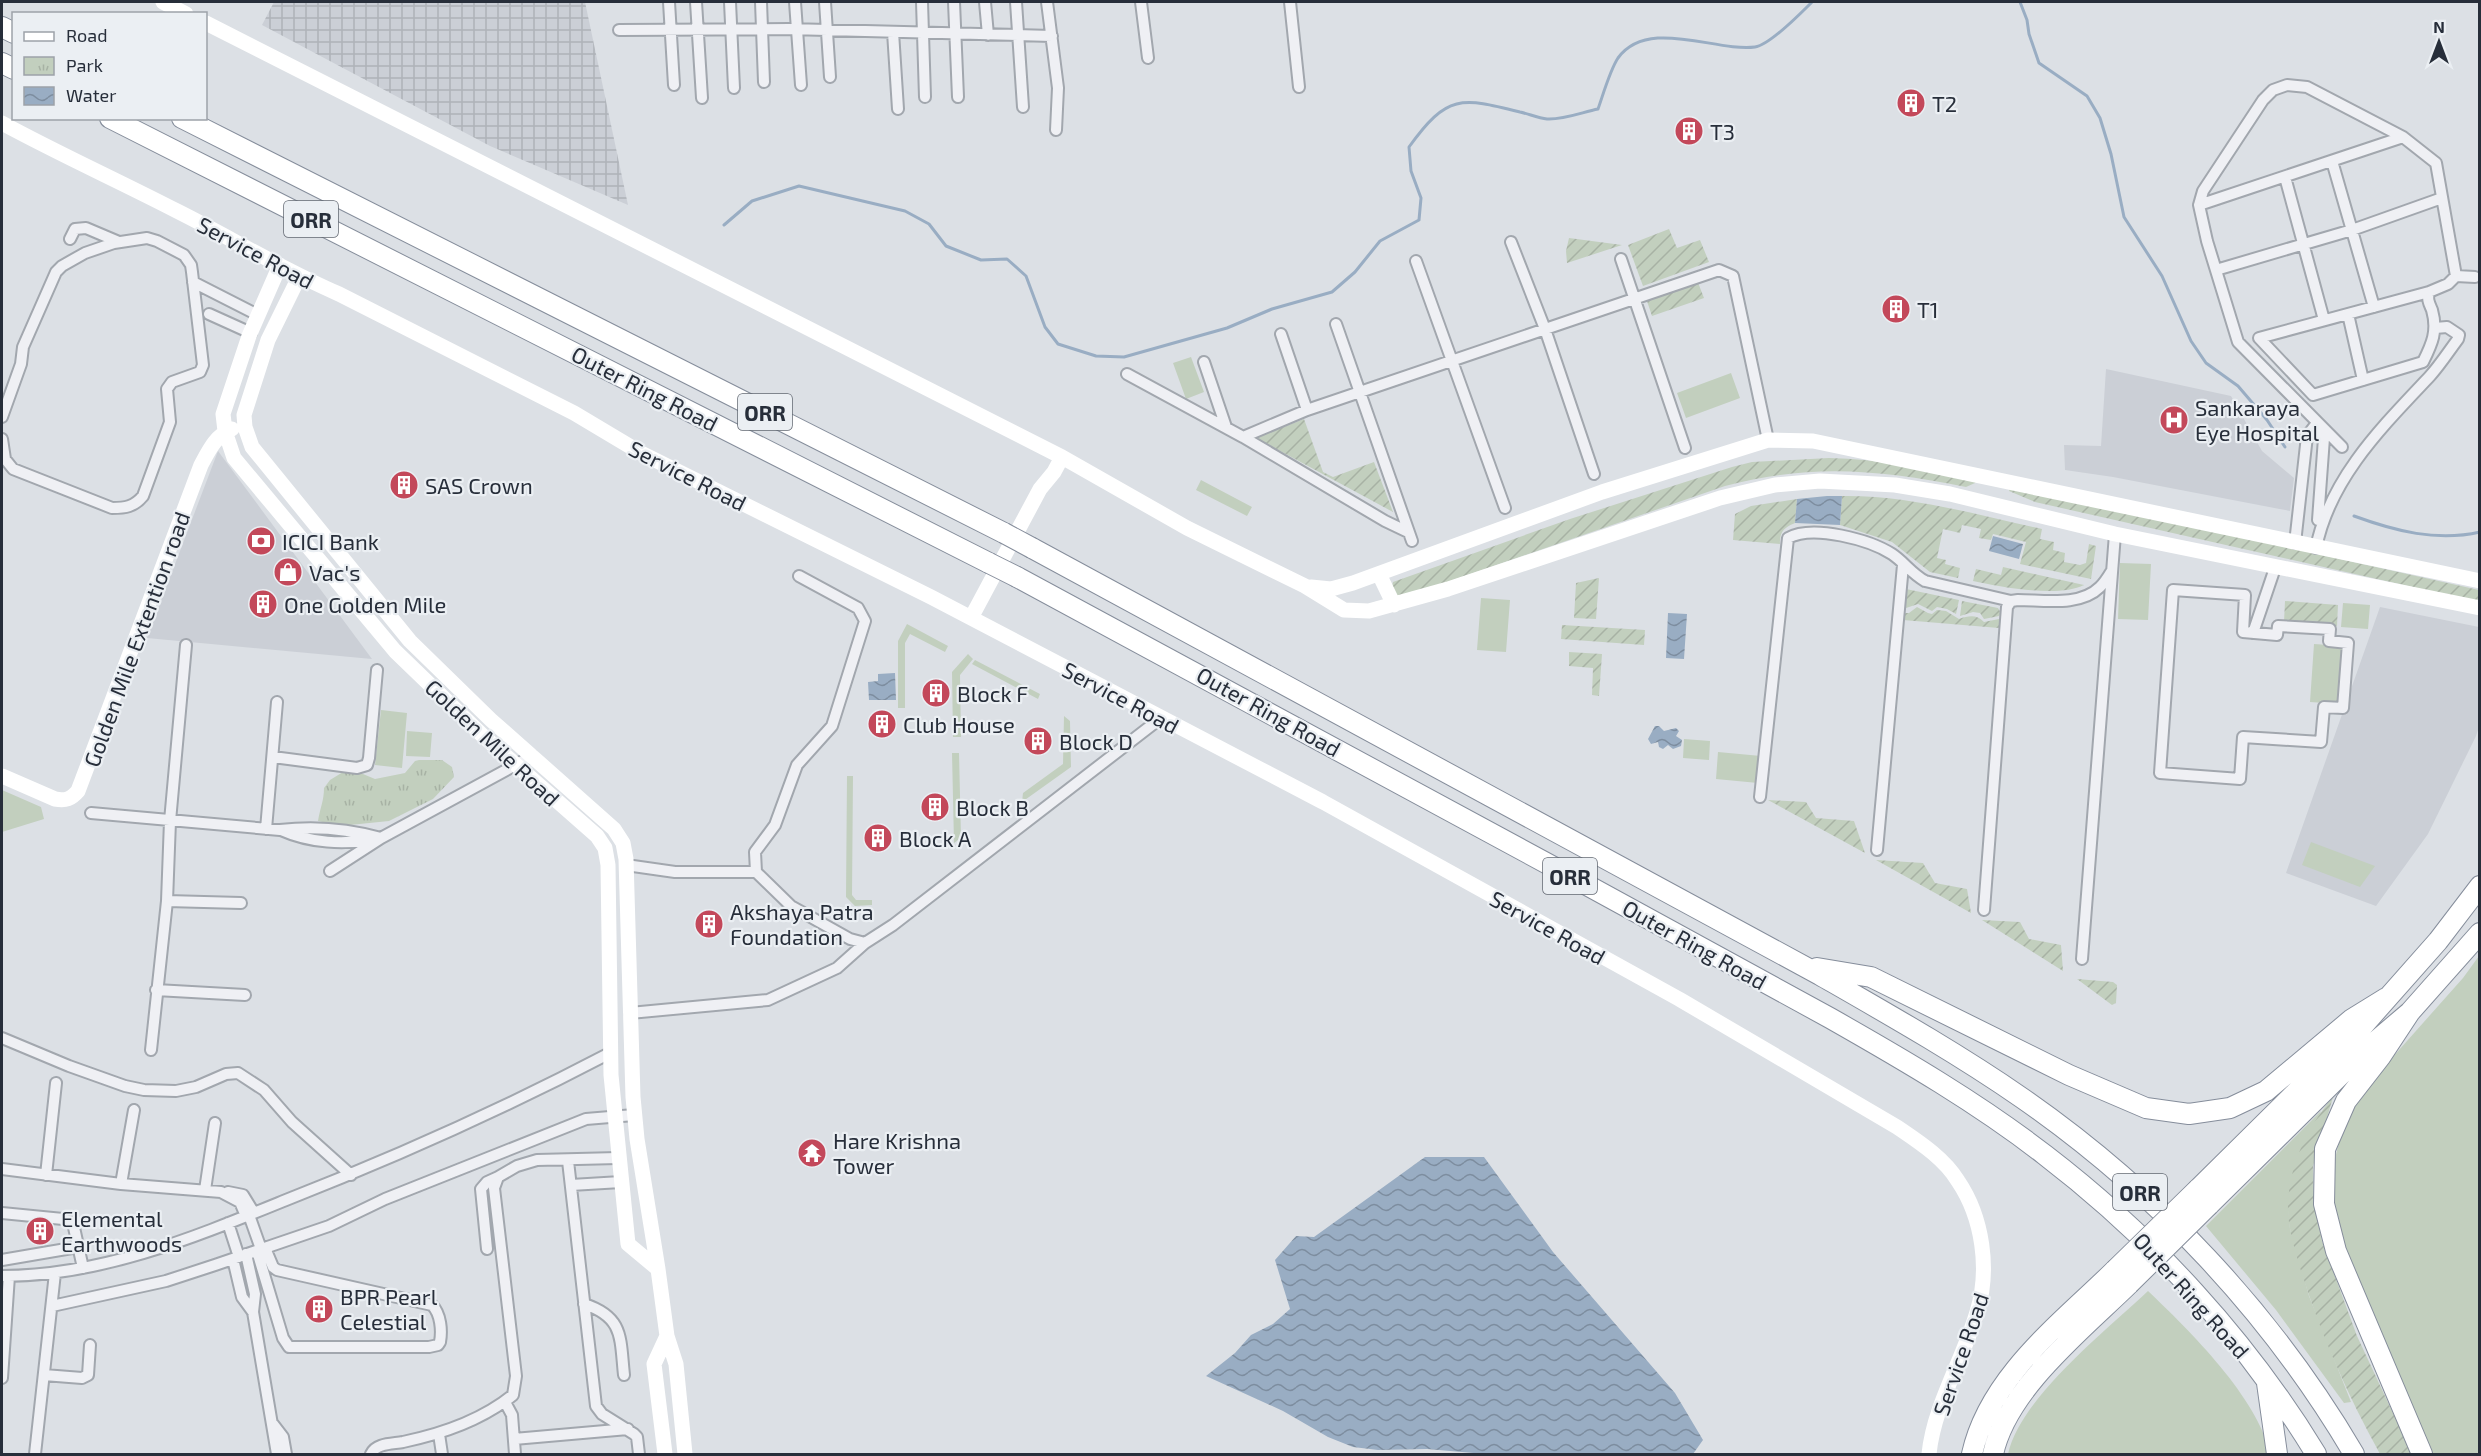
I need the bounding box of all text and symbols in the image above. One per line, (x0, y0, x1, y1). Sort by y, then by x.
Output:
legend (12, 12, 207, 120)
north arrow (2409, 12, 2469, 72)
text: N (2433, 17, 2445, 36)
text: Road (66, 24, 107, 46)
text: Park (66, 54, 103, 76)
text: Water (66, 84, 116, 106)
building icon: T2 (1895, 87, 1927, 119)
place label: T2 (1932, 90, 1957, 116)
building icon: T3 (1673, 115, 1705, 147)
place label: T3 (1710, 118, 1735, 144)
road number: ORR (284, 201, 338, 237)
street label: Service Road (193, 210, 319, 294)
building icon: T1 (1880, 293, 1912, 325)
place label: T1 (1917, 296, 1939, 322)
street label: Outer Ring Road (568, 340, 722, 436)
road number: ORR (738, 394, 792, 430)
place label: Sankaraya Eye Hospital (2195, 394, 2320, 445)
hospital icon: Sankaraya Eye Hospital (2158, 404, 2190, 436)
street label: Service Road (625, 434, 751, 516)
building icon: SAS Crown (388, 469, 420, 501)
place label: SAS Crown (425, 472, 533, 498)
street label: Golden Mile Extention road (78, 508, 194, 770)
bank icon: ICICI Bank (245, 525, 277, 557)
place label: ICICI Bank (282, 528, 379, 554)
shop icon: Vac's (272, 556, 304, 588)
place label: Vac's (309, 559, 360, 585)
building icon: One Golden Mile (247, 588, 279, 620)
place label: One Golden Mile (284, 591, 446, 617)
street label: Service Road (1058, 655, 1184, 739)
street label: Outer Ring Road (1193, 661, 1345, 761)
street label: Golden Mile Road (421, 673, 565, 811)
building icon: Block F (920, 677, 952, 709)
place label: Block F (957, 680, 1028, 706)
building icon: Club House (866, 708, 898, 740)
place label: Club House (903, 711, 1015, 737)
building icon: Block D (1022, 725, 1054, 757)
place label: Block D (1059, 728, 1133, 754)
building icon: Block B (919, 791, 951, 823)
place label: Block B (956, 794, 1029, 820)
building icon: Block A (862, 822, 894, 854)
place label: Block A (899, 825, 972, 851)
road number: ORR (1543, 858, 1597, 894)
street label: Service Road (1486, 885, 1610, 969)
street label: Outer Ring Road (1619, 894, 1771, 994)
place label: Akshaya Patra Foundation (730, 898, 874, 949)
building icon: Akshaya Patra Foundation (693, 908, 725, 940)
place label: Hare Krishna Tower (833, 1127, 961, 1178)
temple icon: Hare Krishna Tower (796, 1137, 828, 1169)
road number: ORR (2113, 1174, 2167, 1210)
place label: Elemental Earthwoods (61, 1205, 182, 1256)
building icon: Elemental Earthwoods (24, 1215, 56, 1247)
street label: Outer Ring Road (2129, 1227, 2255, 1363)
place label: BPR Pearl Celestial (340, 1283, 438, 1334)
street label: Service Road (1927, 1289, 1993, 1419)
building icon: BPR Pearl Celestial (303, 1293, 335, 1325)

